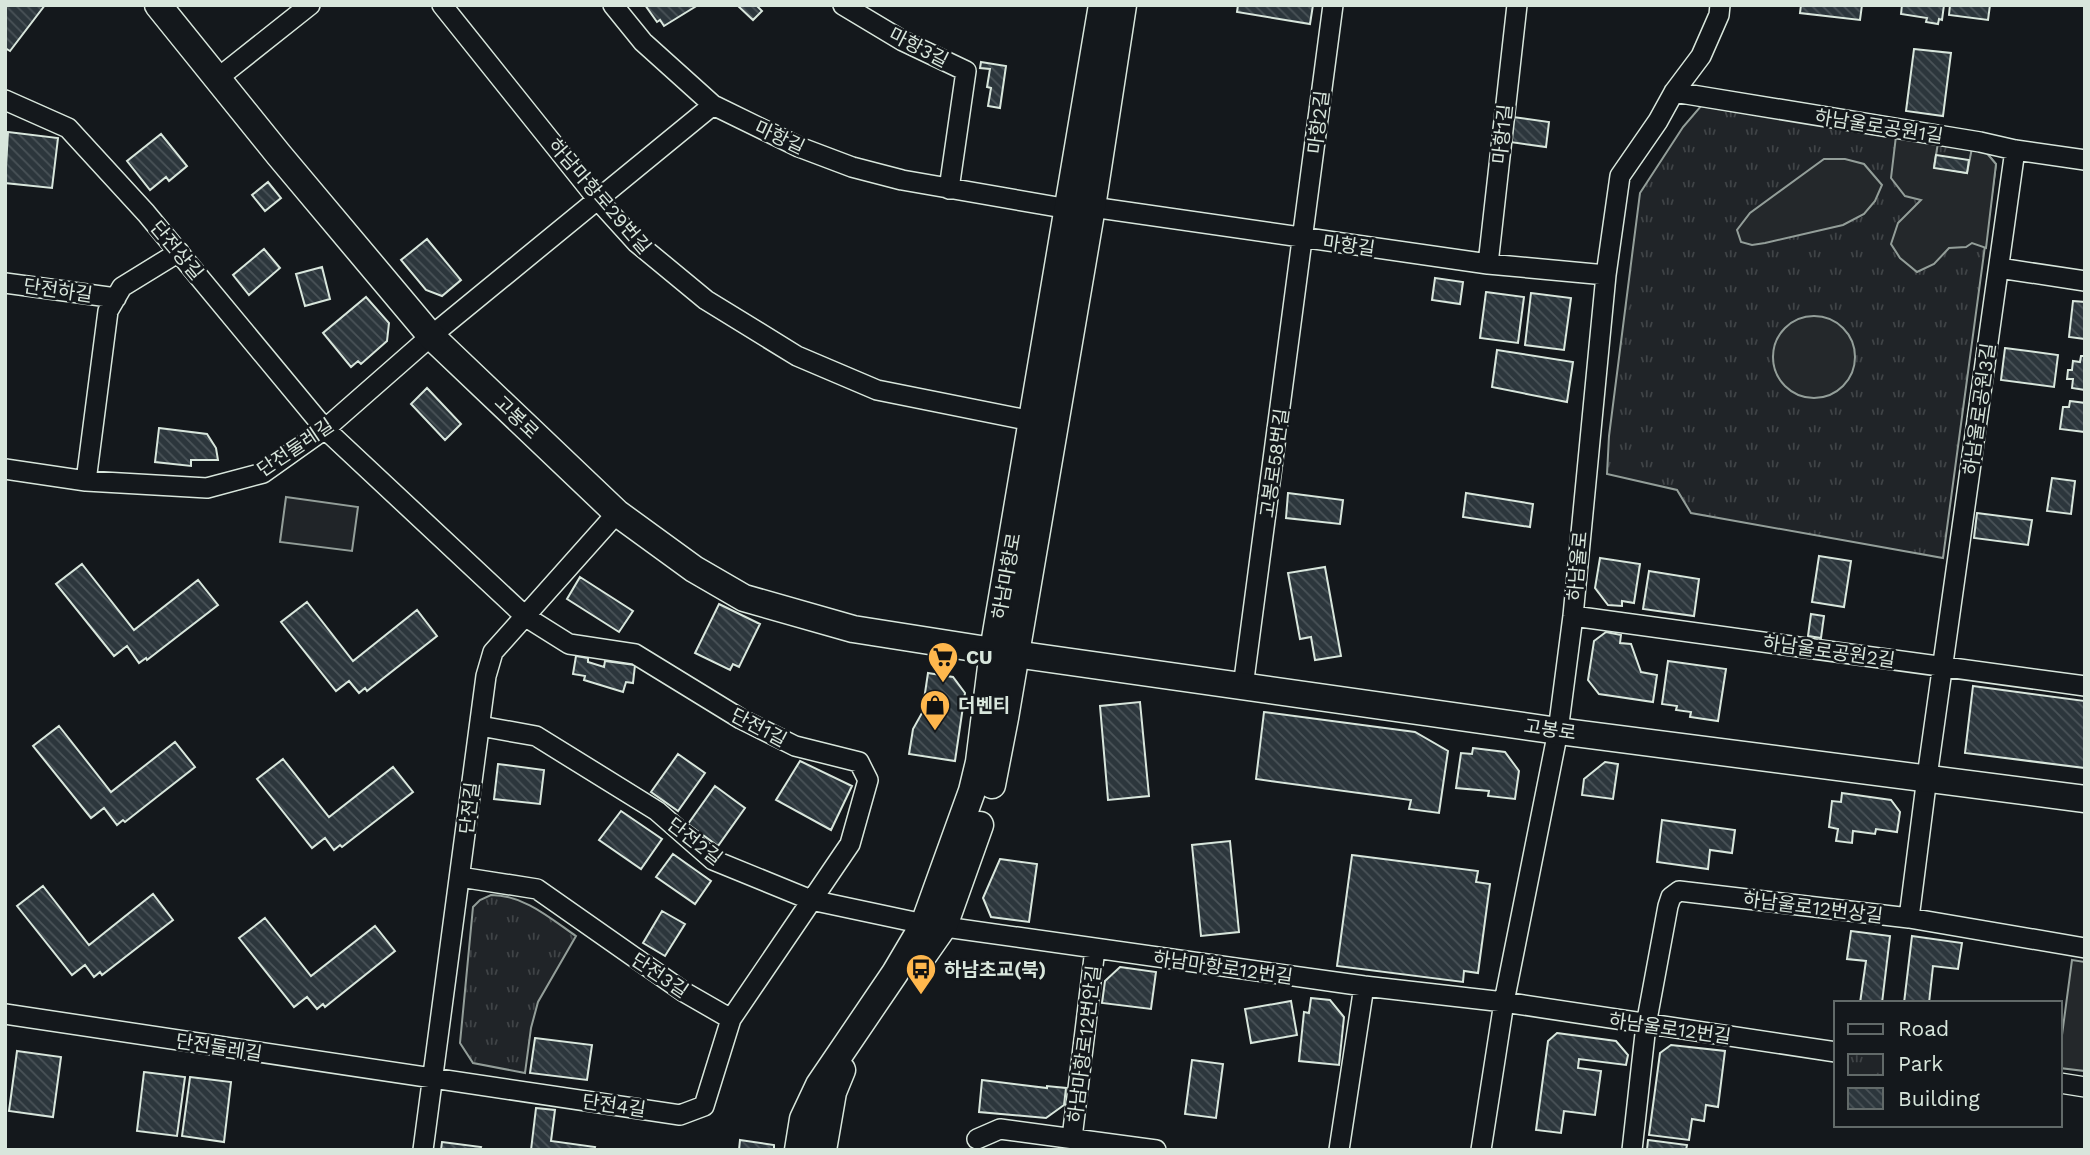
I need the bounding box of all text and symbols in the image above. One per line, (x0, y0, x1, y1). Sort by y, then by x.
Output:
street label: 마항3길 (885, 23, 952, 72)
street label: 마항2길 (1303, 89, 1334, 155)
street label: 마항1길 (1488, 103, 1517, 165)
street label: 하남울로공원1길 (1813, 105, 1945, 148)
street label: 마항길 (751, 116, 808, 159)
street label: 하남마항로29번길 (543, 134, 656, 259)
street label: 단전상길 (145, 216, 208, 284)
street label: 마항길 (1321, 230, 1377, 261)
street label: 단전하길 (22, 274, 94, 307)
street label: 하남울로공원3길 (1959, 341, 2000, 477)
street label: 고봉로 (490, 391, 544, 444)
street label: 고봉로58번길 (1255, 407, 1294, 519)
street label: 단전둘레길 (253, 413, 338, 481)
street label: 하남울로 (1563, 530, 1592, 602)
street label: 하남마항로 (988, 531, 1025, 621)
street label: 하남울로공원2길 (1761, 631, 1897, 672)
supermarket icon: CU (926, 640, 960, 684)
place label: CU (966, 646, 992, 669)
shop icon: 더벤티 (918, 688, 952, 732)
place label: 더벤티 (958, 694, 1010, 717)
street label: 단전1길 (727, 703, 791, 752)
street label: 고봉로 (1522, 714, 1578, 745)
street label: 단전길 (455, 781, 484, 835)
street label: 단전2길 (663, 813, 727, 870)
street label: 하남울로12번상길 (1742, 887, 1884, 927)
street label: 하남마항로12번길 (1152, 946, 1294, 989)
street label: 단전3길 (627, 948, 692, 1003)
bus stop icon: 하남초교(북) (904, 952, 938, 996)
place label: 하남초교(북) (944, 958, 1046, 981)
street label: 하남마항로12번안길 (1063, 964, 1106, 1124)
legend (1834, 1001, 2062, 1127)
street label: 하남울로12번길 (1607, 1009, 1733, 1048)
text: Road (1898, 1016, 1949, 1041)
street label: 단전둘레길 (174, 1029, 264, 1066)
text: Park (1898, 1051, 1943, 1076)
text: Building (1898, 1086, 1980, 1111)
street label: 단전4길 (581, 1090, 647, 1121)

